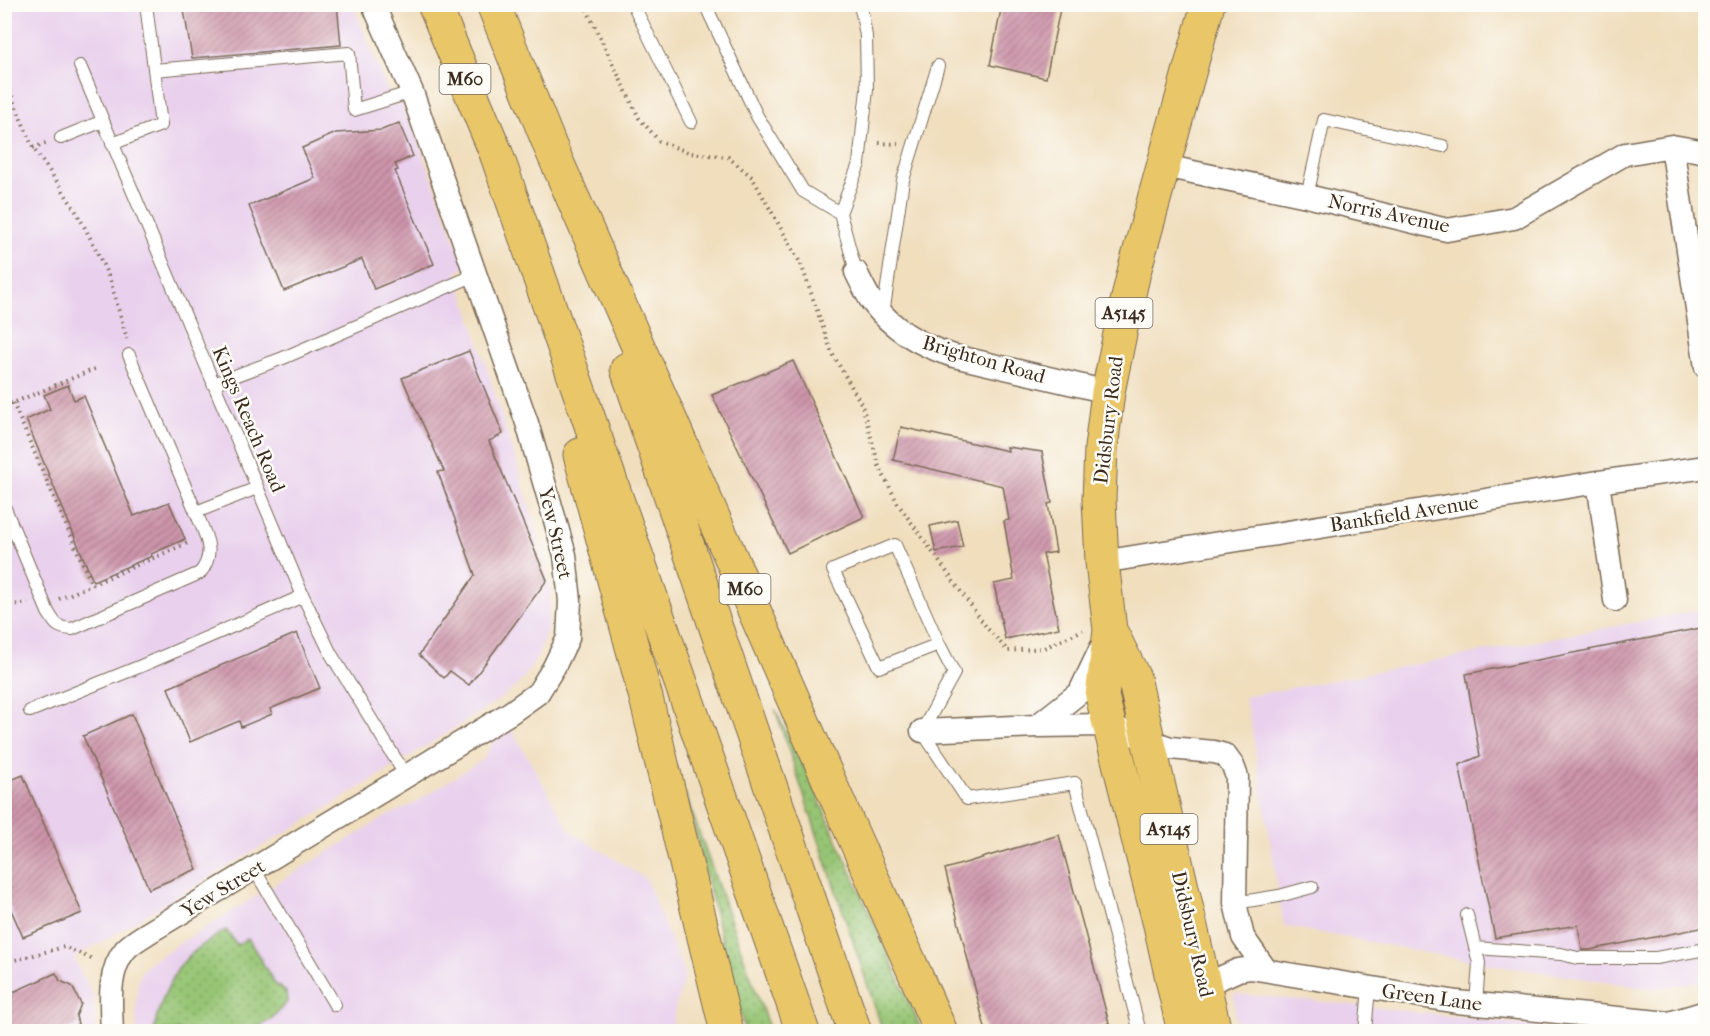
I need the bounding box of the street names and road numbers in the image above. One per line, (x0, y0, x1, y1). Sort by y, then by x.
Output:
road number: M60 (440, 64, 490, 94)
street label: Norris Avenue (1326, 189, 1452, 238)
road number: A5145 (1096, 298, 1152, 328)
street label: Brighton Road (920, 331, 1049, 388)
street label: Kings Reach Road (207, 343, 290, 497)
street label: Didsbury Road (1089, 354, 1128, 485)
street label: Yew Street (534, 484, 577, 581)
street label: Bankfield Avenue (1328, 490, 1480, 537)
road number: M60 (720, 574, 771, 604)
road number: A5145 (1140, 814, 1198, 844)
street label: Yew Street (176, 854, 269, 923)
street label: Didsbury Road (1167, 869, 1218, 1001)
street label: Green Lane (1380, 979, 1484, 1016)

